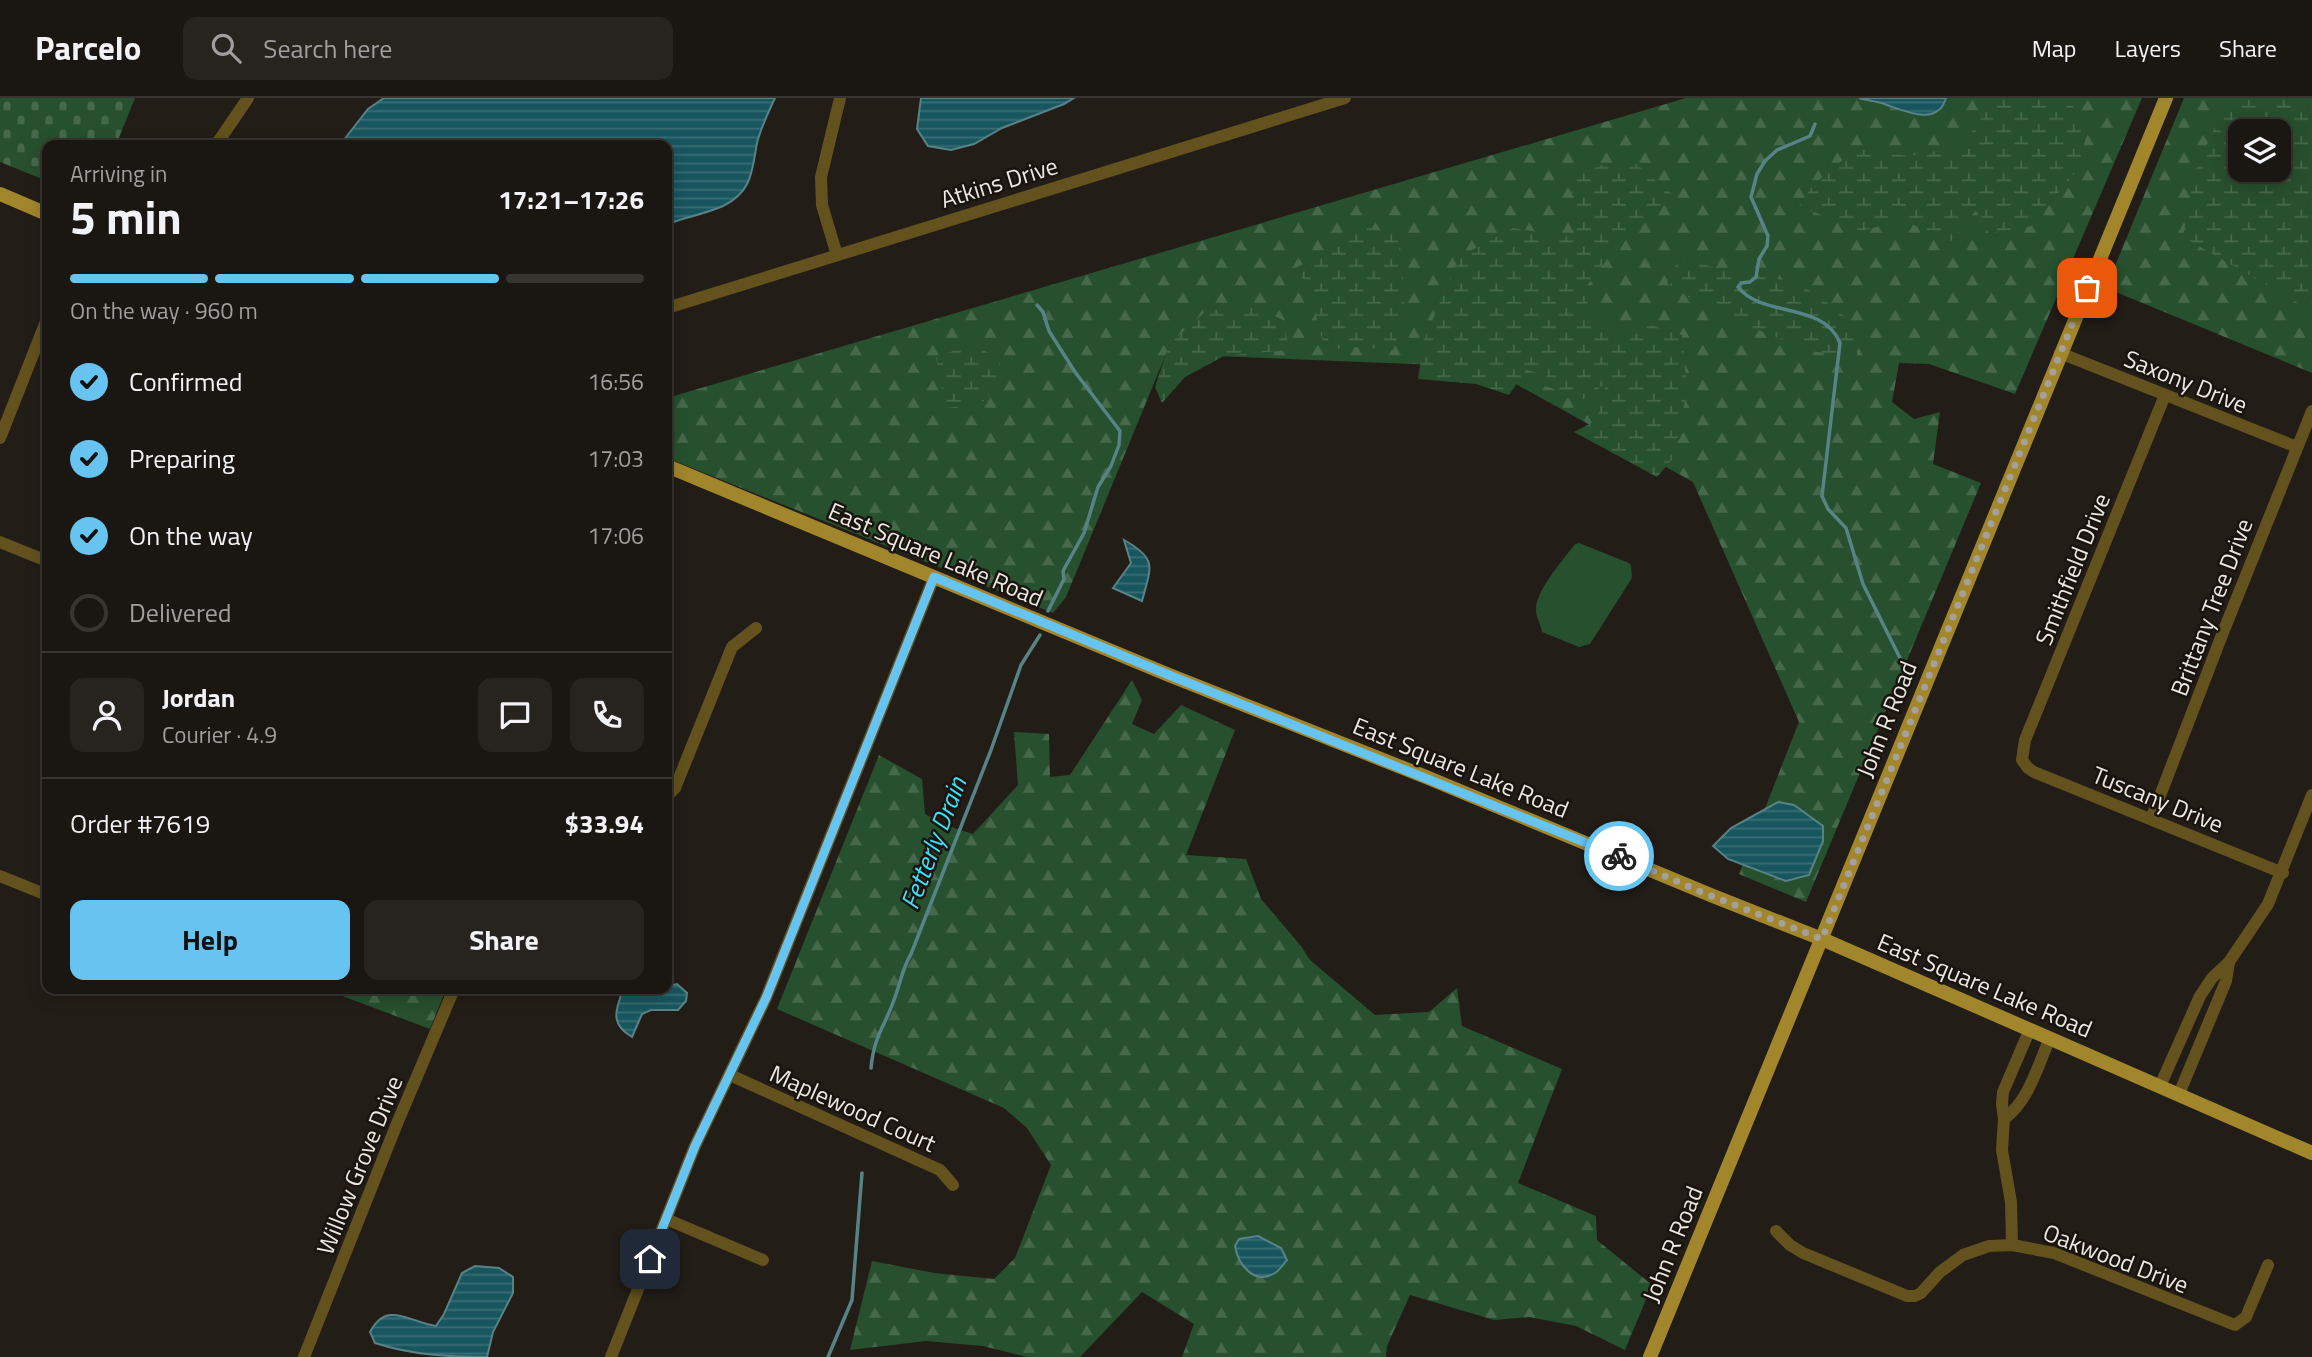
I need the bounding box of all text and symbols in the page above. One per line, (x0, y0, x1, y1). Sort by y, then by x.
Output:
search box (183, 17, 673, 80)
text: Parcelo (35, 23, 141, 73)
icon: search (207, 29, 245, 67)
text: Search here (263, 29, 392, 68)
text: Map (2032, 30, 2077, 66)
text: Layers (2115, 30, 2181, 66)
text: Share (2219, 30, 2277, 66)
map controls (2228, 119, 2291, 182)
button: layers (2228, 119, 2291, 182)
street label: Atkins Drive (936, 147, 1062, 217)
text: Arriving in (70, 156, 167, 191)
text: 17:21–17:26 (498, 180, 644, 219)
text: 5 min (70, 182, 182, 252)
pin (2057, 258, 2117, 318)
icon: bag (2068, 269, 2106, 307)
text: On the way · 960 m (70, 293, 258, 328)
street label: Saxony Drive (2119, 340, 2253, 422)
text: Confirmed (129, 362, 243, 401)
icon: check (70, 363, 108, 401)
text: 16:56 (587, 364, 644, 399)
text: Preparing (129, 439, 235, 478)
icon: check (70, 440, 108, 478)
text: 17:03 (587, 441, 644, 476)
street label: Smithfield Drive (2025, 488, 2119, 650)
street label: East Square Lake Road (823, 492, 1049, 616)
street label: Brittany Tree Drive (2161, 513, 2261, 701)
text: On the way (129, 516, 253, 555)
icon: check (70, 517, 108, 555)
text: 17:06 (587, 518, 644, 553)
text: Delivered (129, 593, 232, 632)
street label: John R Road (1846, 655, 1926, 783)
button: person (70, 678, 144, 752)
text: Jordan (162, 678, 235, 717)
button: chat (478, 678, 552, 752)
button: phone (570, 678, 644, 752)
street label: East Square Lake Road (1348, 707, 1574, 827)
text: Courier · 4.9 (162, 717, 277, 752)
street label: Tuscany Drive (2087, 756, 2229, 842)
water label: Fetterly Drain (890, 770, 977, 915)
text: Order #7619 (70, 804, 210, 843)
text: $33.94 (565, 804, 644, 843)
courier (1584, 821, 1654, 891)
icon: bike (1600, 837, 1638, 875)
button: Help (70, 900, 350, 980)
button: Share (364, 900, 644, 980)
street label: East Square Lake Road (1872, 923, 2098, 1047)
street label: Maplewood Court (764, 1055, 943, 1161)
street label: Willow Grove Drive (307, 1070, 411, 1260)
street label: John R Road (1632, 1180, 1712, 1308)
street label: Oakwood Drive (2038, 1214, 2194, 1302)
pin (620, 1229, 680, 1289)
icon: home (631, 1240, 669, 1278)

